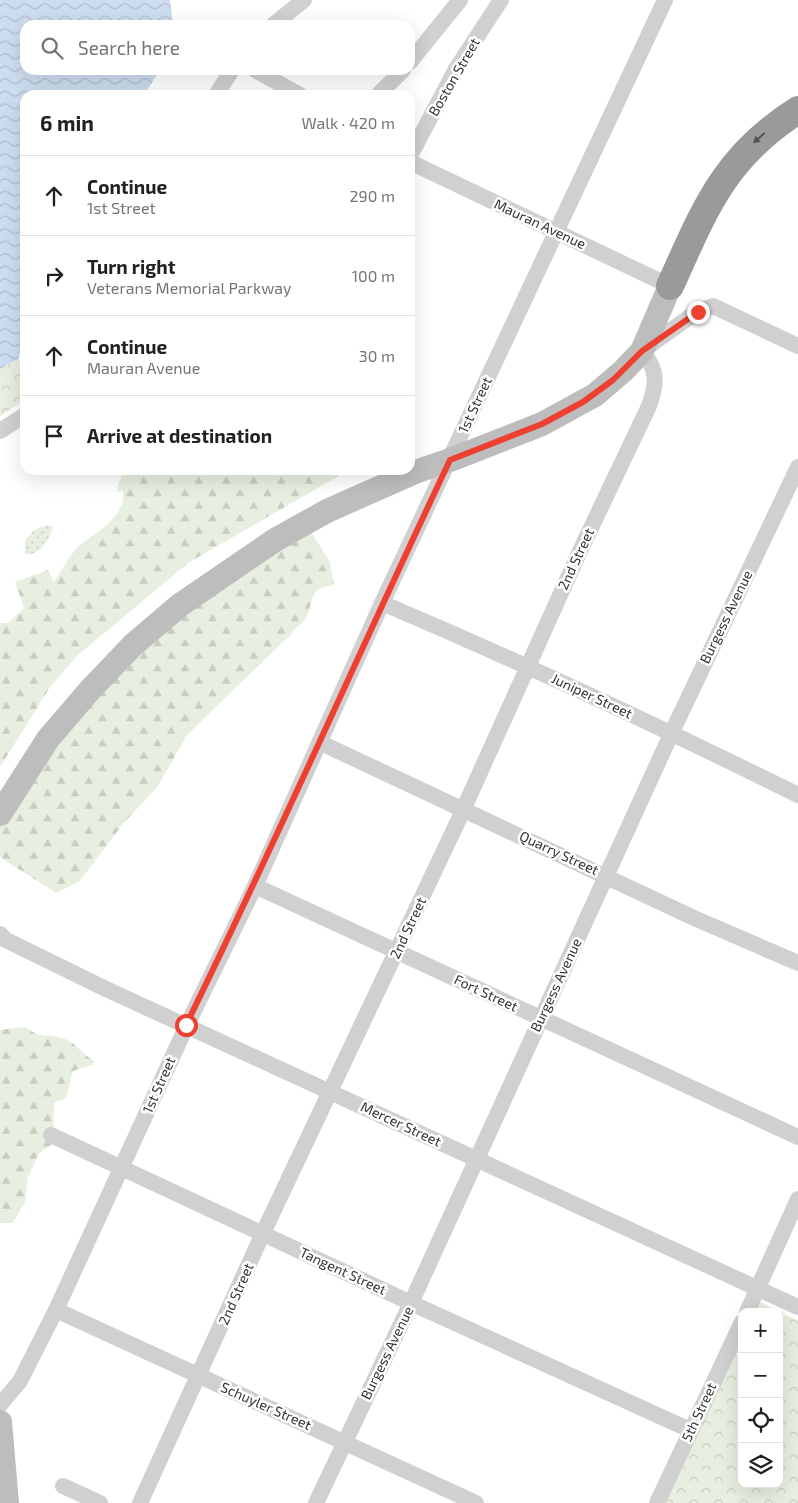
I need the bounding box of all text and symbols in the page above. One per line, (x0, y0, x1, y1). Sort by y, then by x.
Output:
search box (20, 20, 415, 75)
icon: search (38, 34, 66, 62)
street label: Boston Street (424, 35, 483, 119)
text: Search here (78, 36, 180, 59)
text: 6 min (40, 110, 94, 135)
text: Walk · 420 m (302, 113, 395, 132)
one-way arrow (752, 133, 765, 144)
text: Continue (87, 175, 167, 198)
icon: ahead (40, 182, 68, 210)
text: 290 m (350, 186, 395, 205)
street label: Mauran Avenue (492, 195, 589, 252)
text: 1st Street (87, 198, 156, 217)
text: Turn right (87, 255, 175, 278)
icon: right (40, 262, 68, 290)
text: 100 m (352, 266, 395, 285)
text: Veterans Memorial Parkway (87, 278, 292, 297)
route end (687, 301, 710, 324)
text: Continue (87, 335, 167, 358)
icon: ahead (40, 342, 68, 370)
text: 30 m (359, 346, 395, 365)
text: Mauran Avenue (87, 358, 200, 377)
street label: 1st Street (454, 374, 495, 436)
icon: arrive (40, 422, 68, 450)
text: Arrive at destination (87, 424, 272, 447)
street label: 2nd Street (554, 525, 597, 592)
street label: Burgess Avenue (696, 567, 755, 666)
street label: Juniper Street (549, 669, 635, 722)
street label: Quarry Street (517, 827, 601, 878)
street label: 2nd Street (386, 894, 429, 961)
street label: Burgess Avenue (526, 935, 585, 1034)
street label: Fort Street (452, 970, 521, 1015)
route start (175, 1014, 198, 1037)
street label: 1st Street (139, 1054, 179, 1116)
street label: Mercer Street (358, 1097, 444, 1150)
street label: Tangent Street (297, 1243, 389, 1298)
street label: 2nd Street (214, 1260, 257, 1327)
street label: Burgess Avenue (357, 1303, 416, 1402)
map controls (738, 1308, 783, 1488)
button: + (738, 1308, 783, 1353)
button: − (738, 1353, 783, 1398)
street label: Schuyler Street (218, 1378, 314, 1433)
street label: 5th Street (678, 1380, 720, 1444)
button: locate (738, 1398, 783, 1443)
button: layers (738, 1443, 783, 1488)

